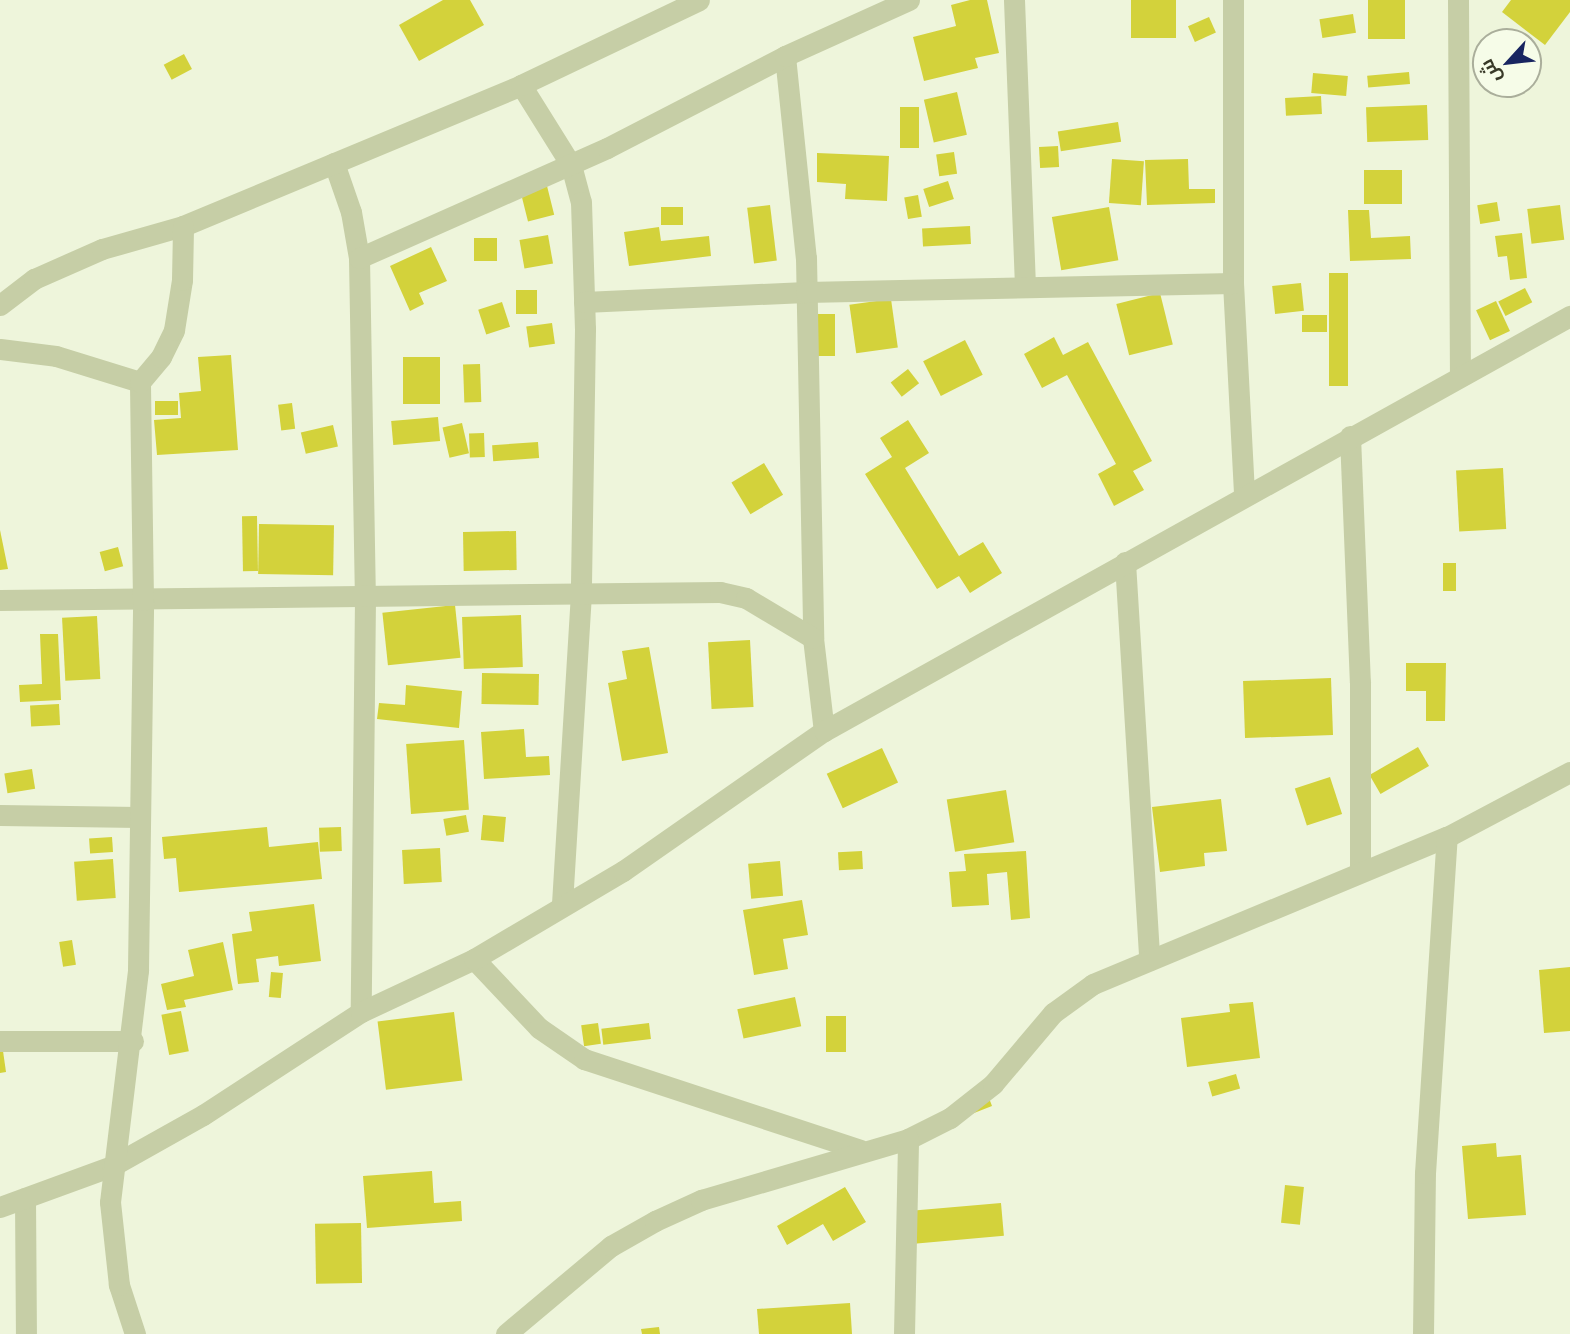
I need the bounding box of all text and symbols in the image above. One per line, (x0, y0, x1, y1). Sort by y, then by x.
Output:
north arrow (1472, 28, 1542, 98)
text: ش (1474, 56, 1505, 88)

